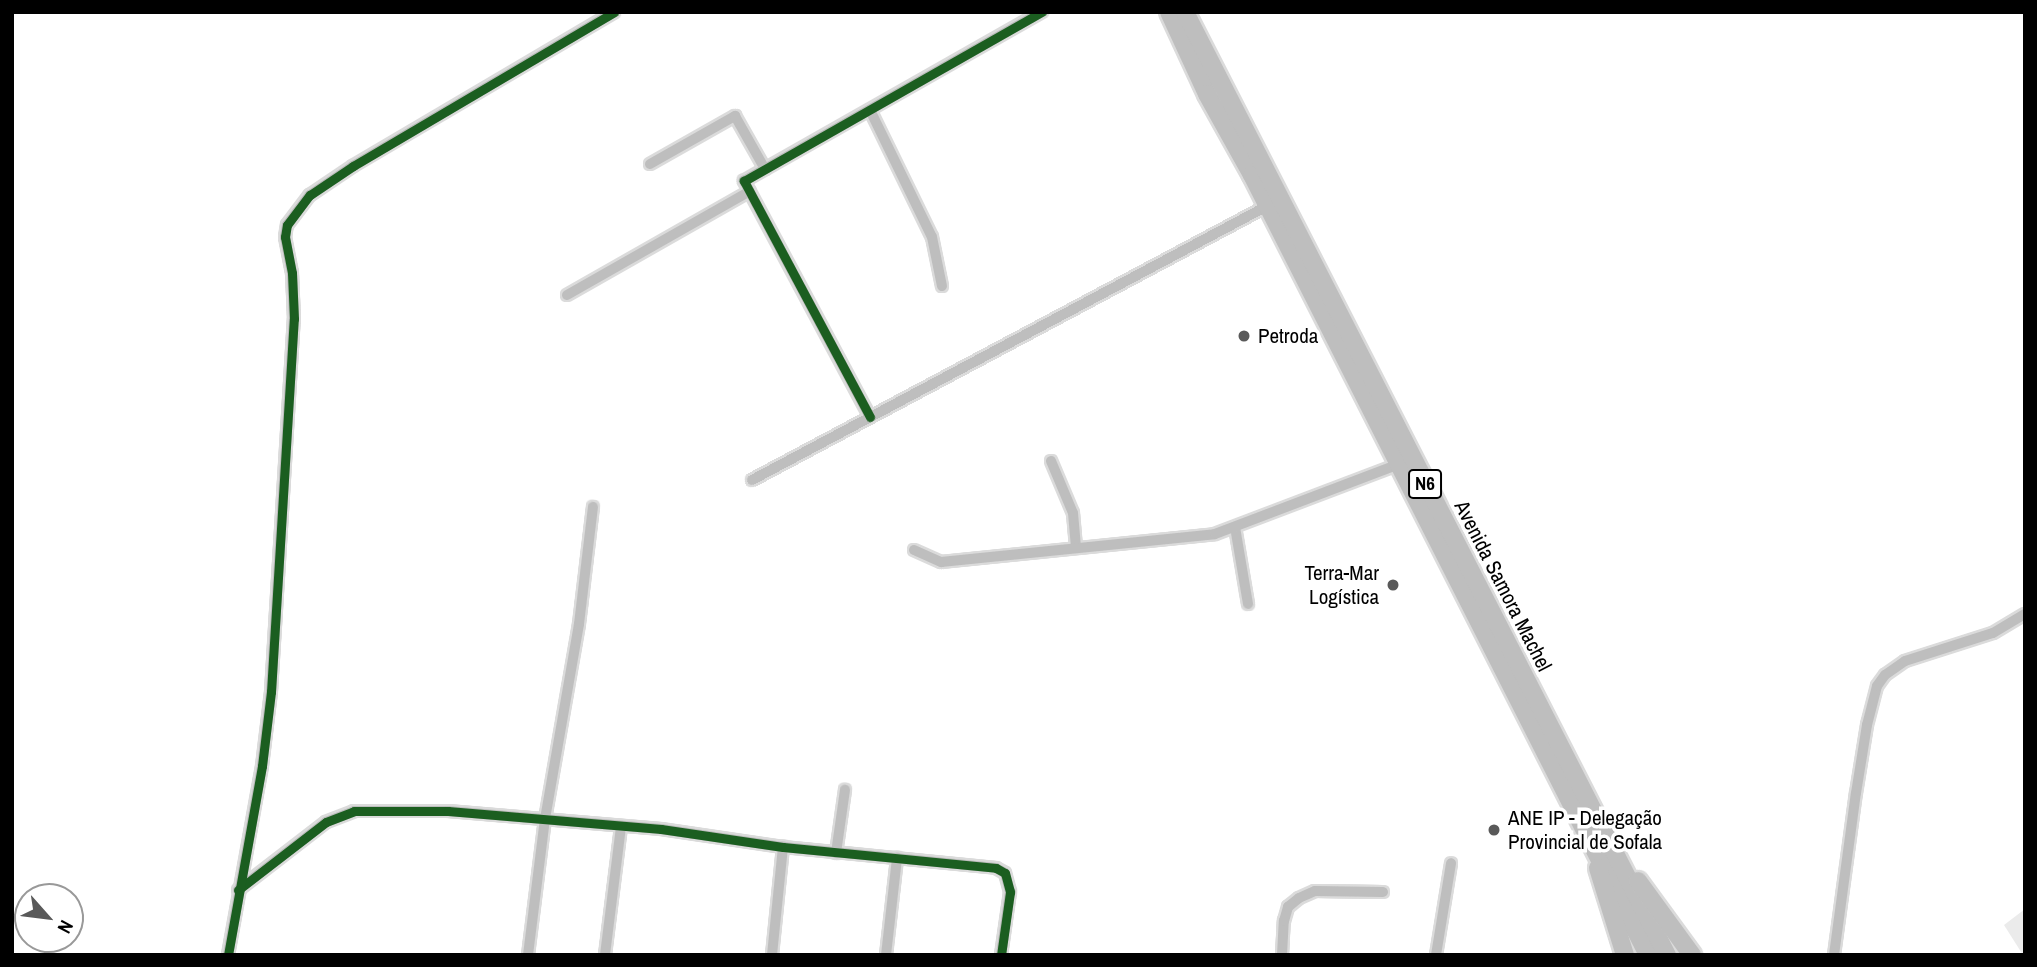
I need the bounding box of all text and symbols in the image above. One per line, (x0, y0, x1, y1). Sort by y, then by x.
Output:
place label: Petroda (1258, 323, 1318, 349)
marker: Petroda (1236, 328, 1252, 344)
road number: N6 (1408, 468, 1442, 499)
street label: Avenida Samora Machel (1449, 496, 1557, 676)
place label: Terra-Mar Logística (1304, 560, 1379, 610)
marker: Terra-Mar Logística (1385, 577, 1401, 593)
place label: ANE IP - Delegação Provincial de Sofala (1508, 805, 1662, 855)
marker: ANE IP - Delegação Provincial de Sofala (1486, 822, 1502, 838)
north arrow (14, 883, 84, 953)
text: N (52, 916, 80, 938)

